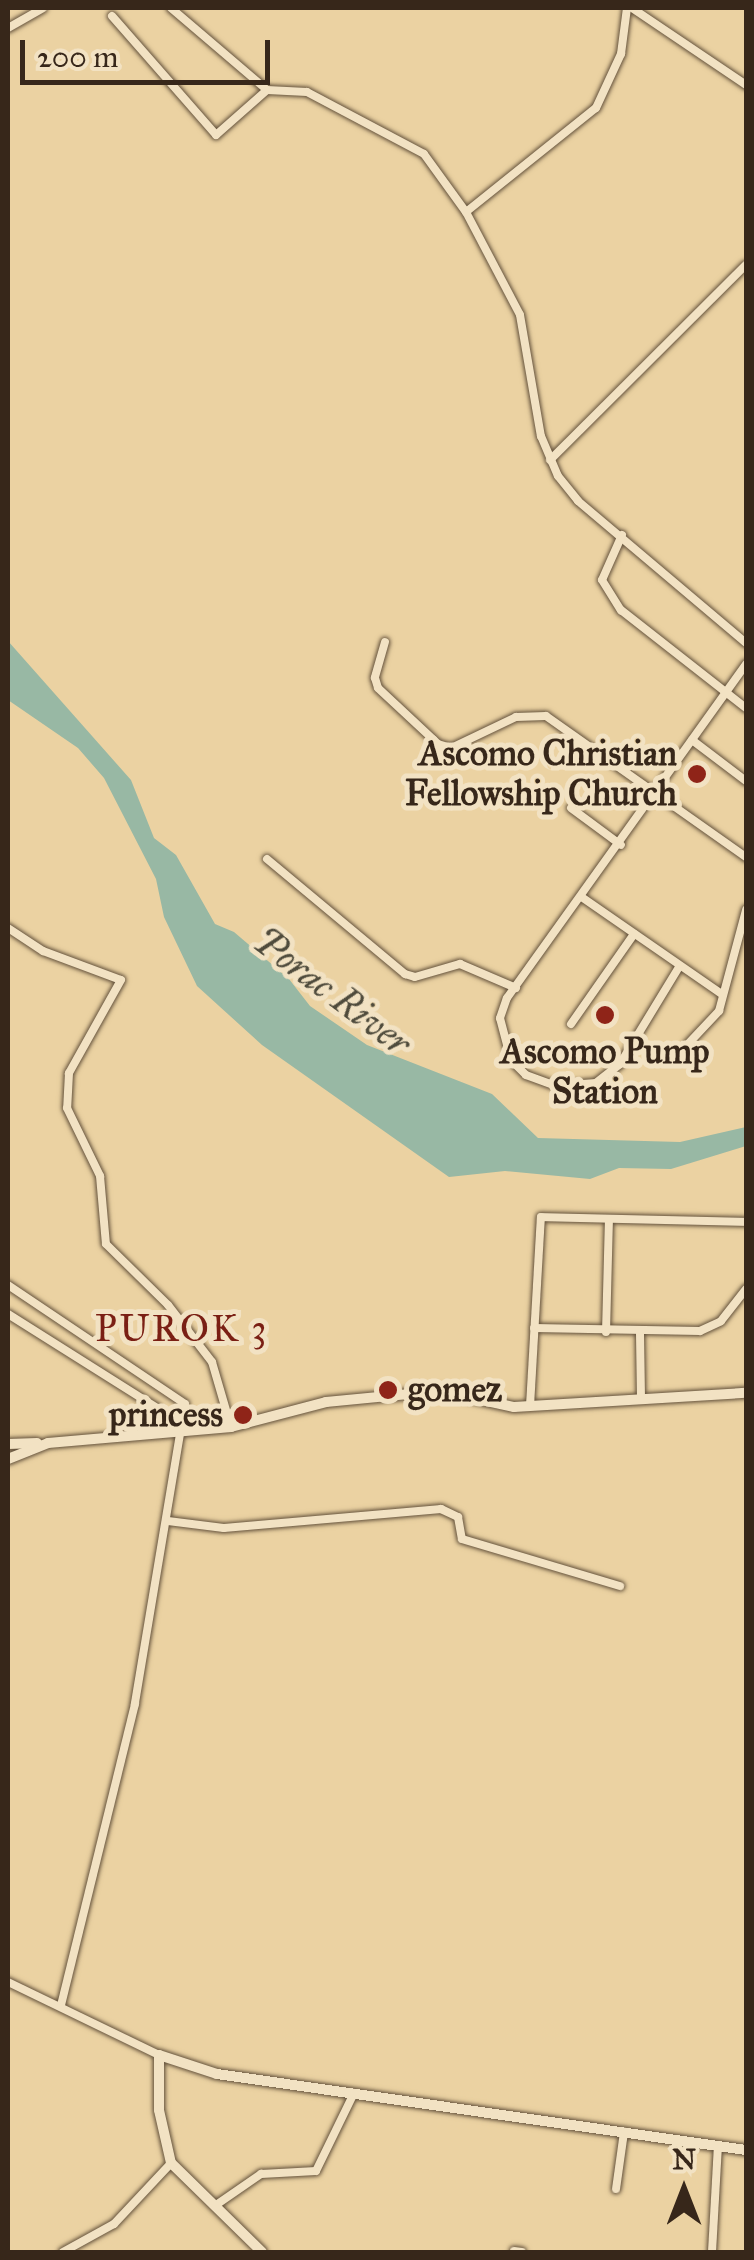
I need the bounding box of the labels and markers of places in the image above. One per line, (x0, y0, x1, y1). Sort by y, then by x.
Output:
place label: Ascomo Christian Fellowship Church (405, 733, 677, 815)
marker: Ascomo Christian Fellowship Church (686, 763, 708, 785)
marker: Ascomo Pump Station (594, 1004, 616, 1026)
place label: Ascomo Pump Station (500, 1031, 710, 1113)
place label: gomez (408, 1369, 502, 1411)
marker: gomez (377, 1379, 399, 1401)
place label: princess (109, 1394, 223, 1436)
marker: princess (232, 1404, 254, 1426)

